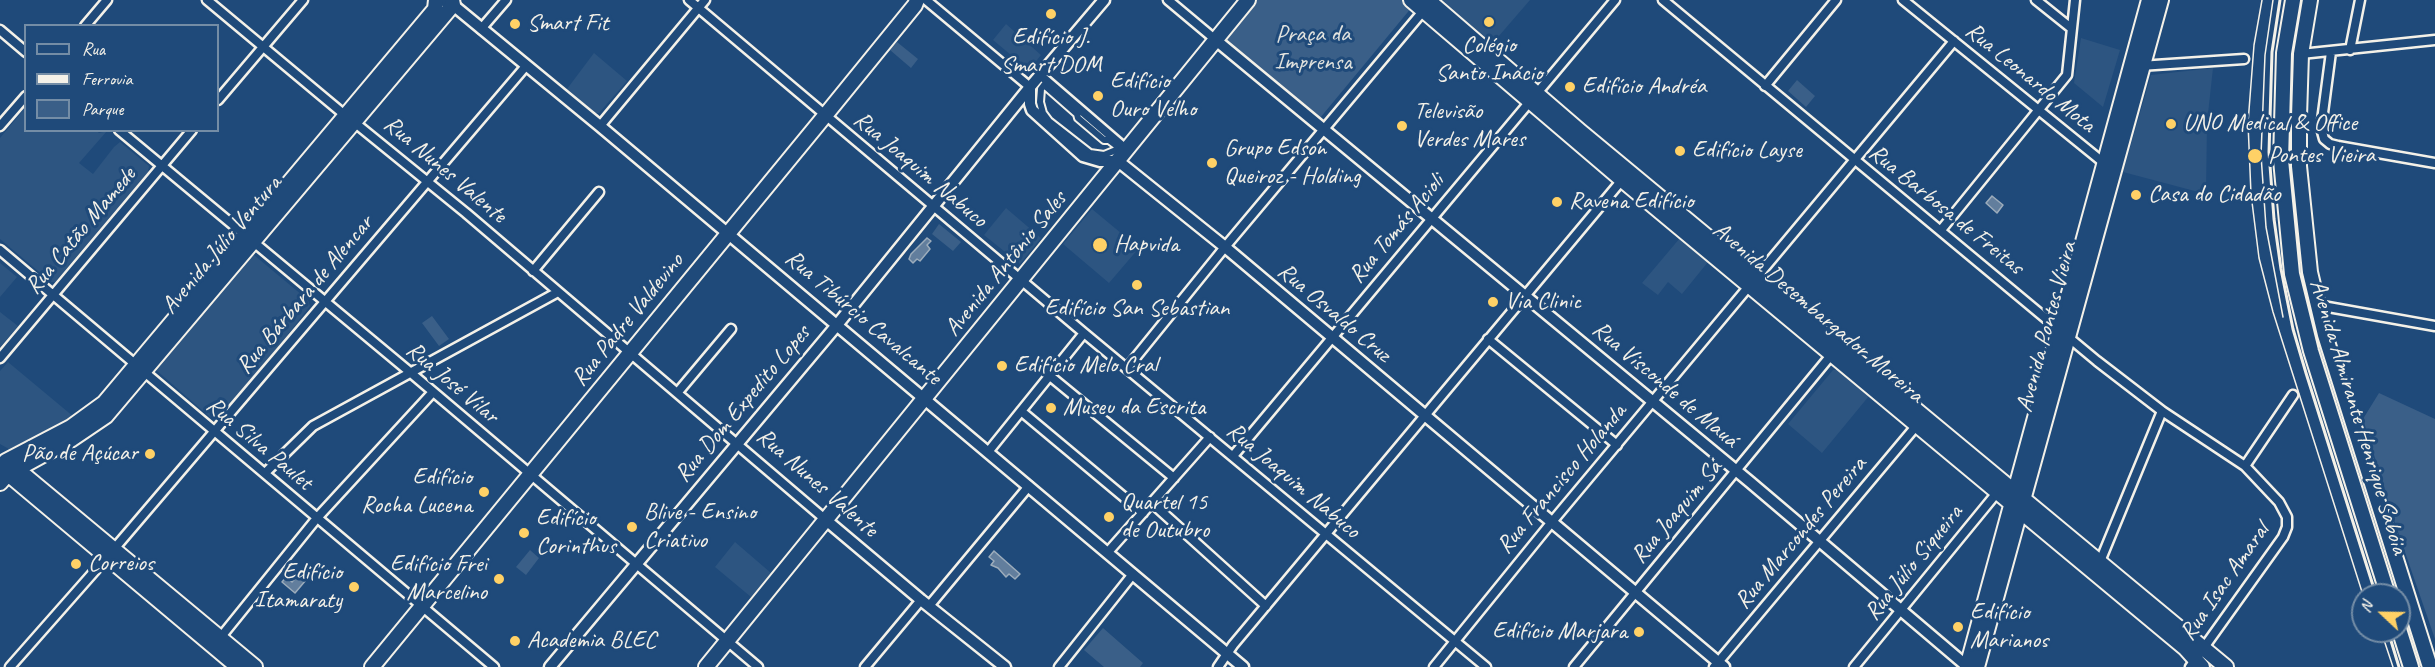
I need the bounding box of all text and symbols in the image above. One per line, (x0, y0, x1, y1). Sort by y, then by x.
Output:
marker: Edifício J. Smart DOM (1044, 7, 1058, 21)
place label: Smart Fit (527, 10, 609, 38)
marker: Colégio Santo Inácio (1482, 15, 1496, 29)
marker: Smart Fit (508, 17, 522, 31)
street label: Rua Leonardo Mota (1959, 17, 2101, 139)
park label: Praça da Imprensa (1274, 21, 1352, 77)
legend (24, 24, 219, 132)
place label: Edifício J. Smart DOM (1000, 24, 1102, 80)
place label: Colégio Santo Inácio (1435, 32, 1543, 88)
text: Rua (82, 38, 105, 60)
text: Ferrovia (82, 68, 132, 90)
place label: Edifício Ouro Velho (1110, 68, 1196, 124)
place label: Edifício Andréa (1582, 73, 1706, 101)
marker: Edifício Andréa (1563, 80, 1577, 94)
marker: Edifício Ouro Velho (1091, 89, 1105, 103)
text: Parque (82, 98, 123, 120)
place label: Televisão Verdes Mares (1414, 98, 1525, 154)
street label: Rua Joaquim Nabuco (847, 106, 993, 234)
street label: Rua Nunes Valente (378, 110, 512, 230)
place label: UNO Medical & Office (2183, 110, 2357, 138)
marker: UNO Medical & Office (2164, 117, 2178, 131)
marker: Televisão Verdes Mares (1395, 119, 1409, 133)
place label: Grupo Edson Queiroz - Holding (1224, 135, 1361, 191)
place label: Edifício Layse (1692, 137, 1802, 165)
street label: Rua Barbosa de Freitas (1863, 139, 2029, 281)
place label: Pontes Vieira (2268, 142, 2375, 170)
marker: Edifício Layse (1673, 144, 1687, 158)
marker: Pontes Vieira (2246, 147, 2264, 165)
marker: Grupo Edson Queiroz - Holding (1205, 156, 1219, 170)
street label: Rua Catão Mamede (19, 162, 143, 300)
street label: Rua Tomás Acioli (1343, 169, 1451, 289)
street label: Avenida Júlio Ventura (156, 170, 288, 320)
place label: Casa do Cidadão (2148, 181, 2280, 209)
street label: Avenida Antônio Sales (939, 186, 1073, 342)
place label: Ravena Edifício (1569, 188, 1693, 216)
marker: Casa do Cidadão (2129, 188, 2143, 202)
marker: Ravena Edifício (1550, 195, 1564, 209)
street label: Rua Bárbara de Alencar (230, 210, 380, 380)
street label: Avenida Desembargador Moreira (1707, 216, 1929, 410)
place label: Hapvida (1114, 231, 1179, 259)
marker: Hapvida (1091, 236, 1109, 254)
street label: Avenida Pontes Vieira (2010, 239, 2084, 415)
street label: Rua Tibúrcio Cavalcante (779, 244, 947, 392)
street label: Rua Padre Valdevino (566, 248, 690, 392)
street label: Rua Osvaldo Cruz (1271, 257, 1397, 369)
street label: Avenida Almirante Henrique Sabóia (2302, 276, 2414, 558)
marker: Edifício San Sebastian (1130, 278, 1144, 292)
place label: Via Clinic (1505, 288, 1581, 316)
place label: Edifício San Sebastian (1045, 295, 1229, 323)
marker: Via Clinic (1486, 295, 1500, 309)
street label: Rua Visconde de Mauá (1586, 316, 1744, 454)
street label: Rua Dom Expedito Lopes (669, 320, 817, 488)
street label: Rua José Vilar (400, 336, 504, 430)
place label: Edifício Melo Cral (1014, 352, 1157, 380)
marker: Edifício Melo Cral (995, 359, 1009, 373)
street label: Rua Silva Paulet (200, 391, 318, 497)
place label: Museu da Escrita (1063, 394, 1205, 422)
street label: Rua Francisco Holanda (1491, 398, 1633, 560)
marker: Museu da Escrita (1044, 401, 1058, 415)
street label: Rua Joaquim Nabuco (1220, 417, 1366, 545)
street label: Rua Nunes Valente (750, 422, 884, 544)
place label: Pão de Açúcar (22, 440, 138, 468)
marker: Pão de Açúcar (143, 447, 157, 461)
street label: Rua Marcondes Pereira (1729, 451, 1873, 615)
street label: Rua Joaquim Sá (1625, 454, 1729, 570)
place label: Edifício Rocha Lucena (361, 464, 472, 520)
marker: Edifício Rocha Lucena (477, 485, 491, 499)
place label: Quartel 15 de Outubro (1121, 489, 1209, 545)
place label: Blive - Ensino Criativo (644, 499, 756, 555)
street label: Rua Júlio Siqueira (1859, 499, 1969, 627)
place label: Edifício Corinthus (536, 505, 616, 561)
marker: Quartel 15 de Outubro (1102, 510, 1116, 524)
street label: Rua Isac Amaral (2174, 518, 2276, 646)
marker: Blive - Ensino Criativo (625, 520, 639, 534)
marker: Edifício Corinthus (517, 526, 531, 540)
place label: Correios (88, 550, 154, 578)
place label: Edifício Frei Marcelino (390, 551, 487, 607)
marker: Correios (69, 557, 83, 571)
place label: Edifício Itamaraty (255, 559, 342, 615)
marker: Edifício Frei Marcelino (492, 572, 506, 586)
marker: Edifício Itamaraty (347, 580, 361, 594)
north arrow (2351, 583, 2411, 643)
place label: Edifício Marianos (1970, 599, 2048, 655)
text: N (2355, 599, 2377, 615)
place label: Edifício Marjara (1492, 618, 1627, 646)
marker: Edifício Marianos (1951, 620, 1965, 634)
marker: Edifício Marjara (1632, 625, 1646, 639)
place label: Academia BLEC (527, 627, 656, 655)
marker: Academia BLEC (508, 634, 522, 648)

